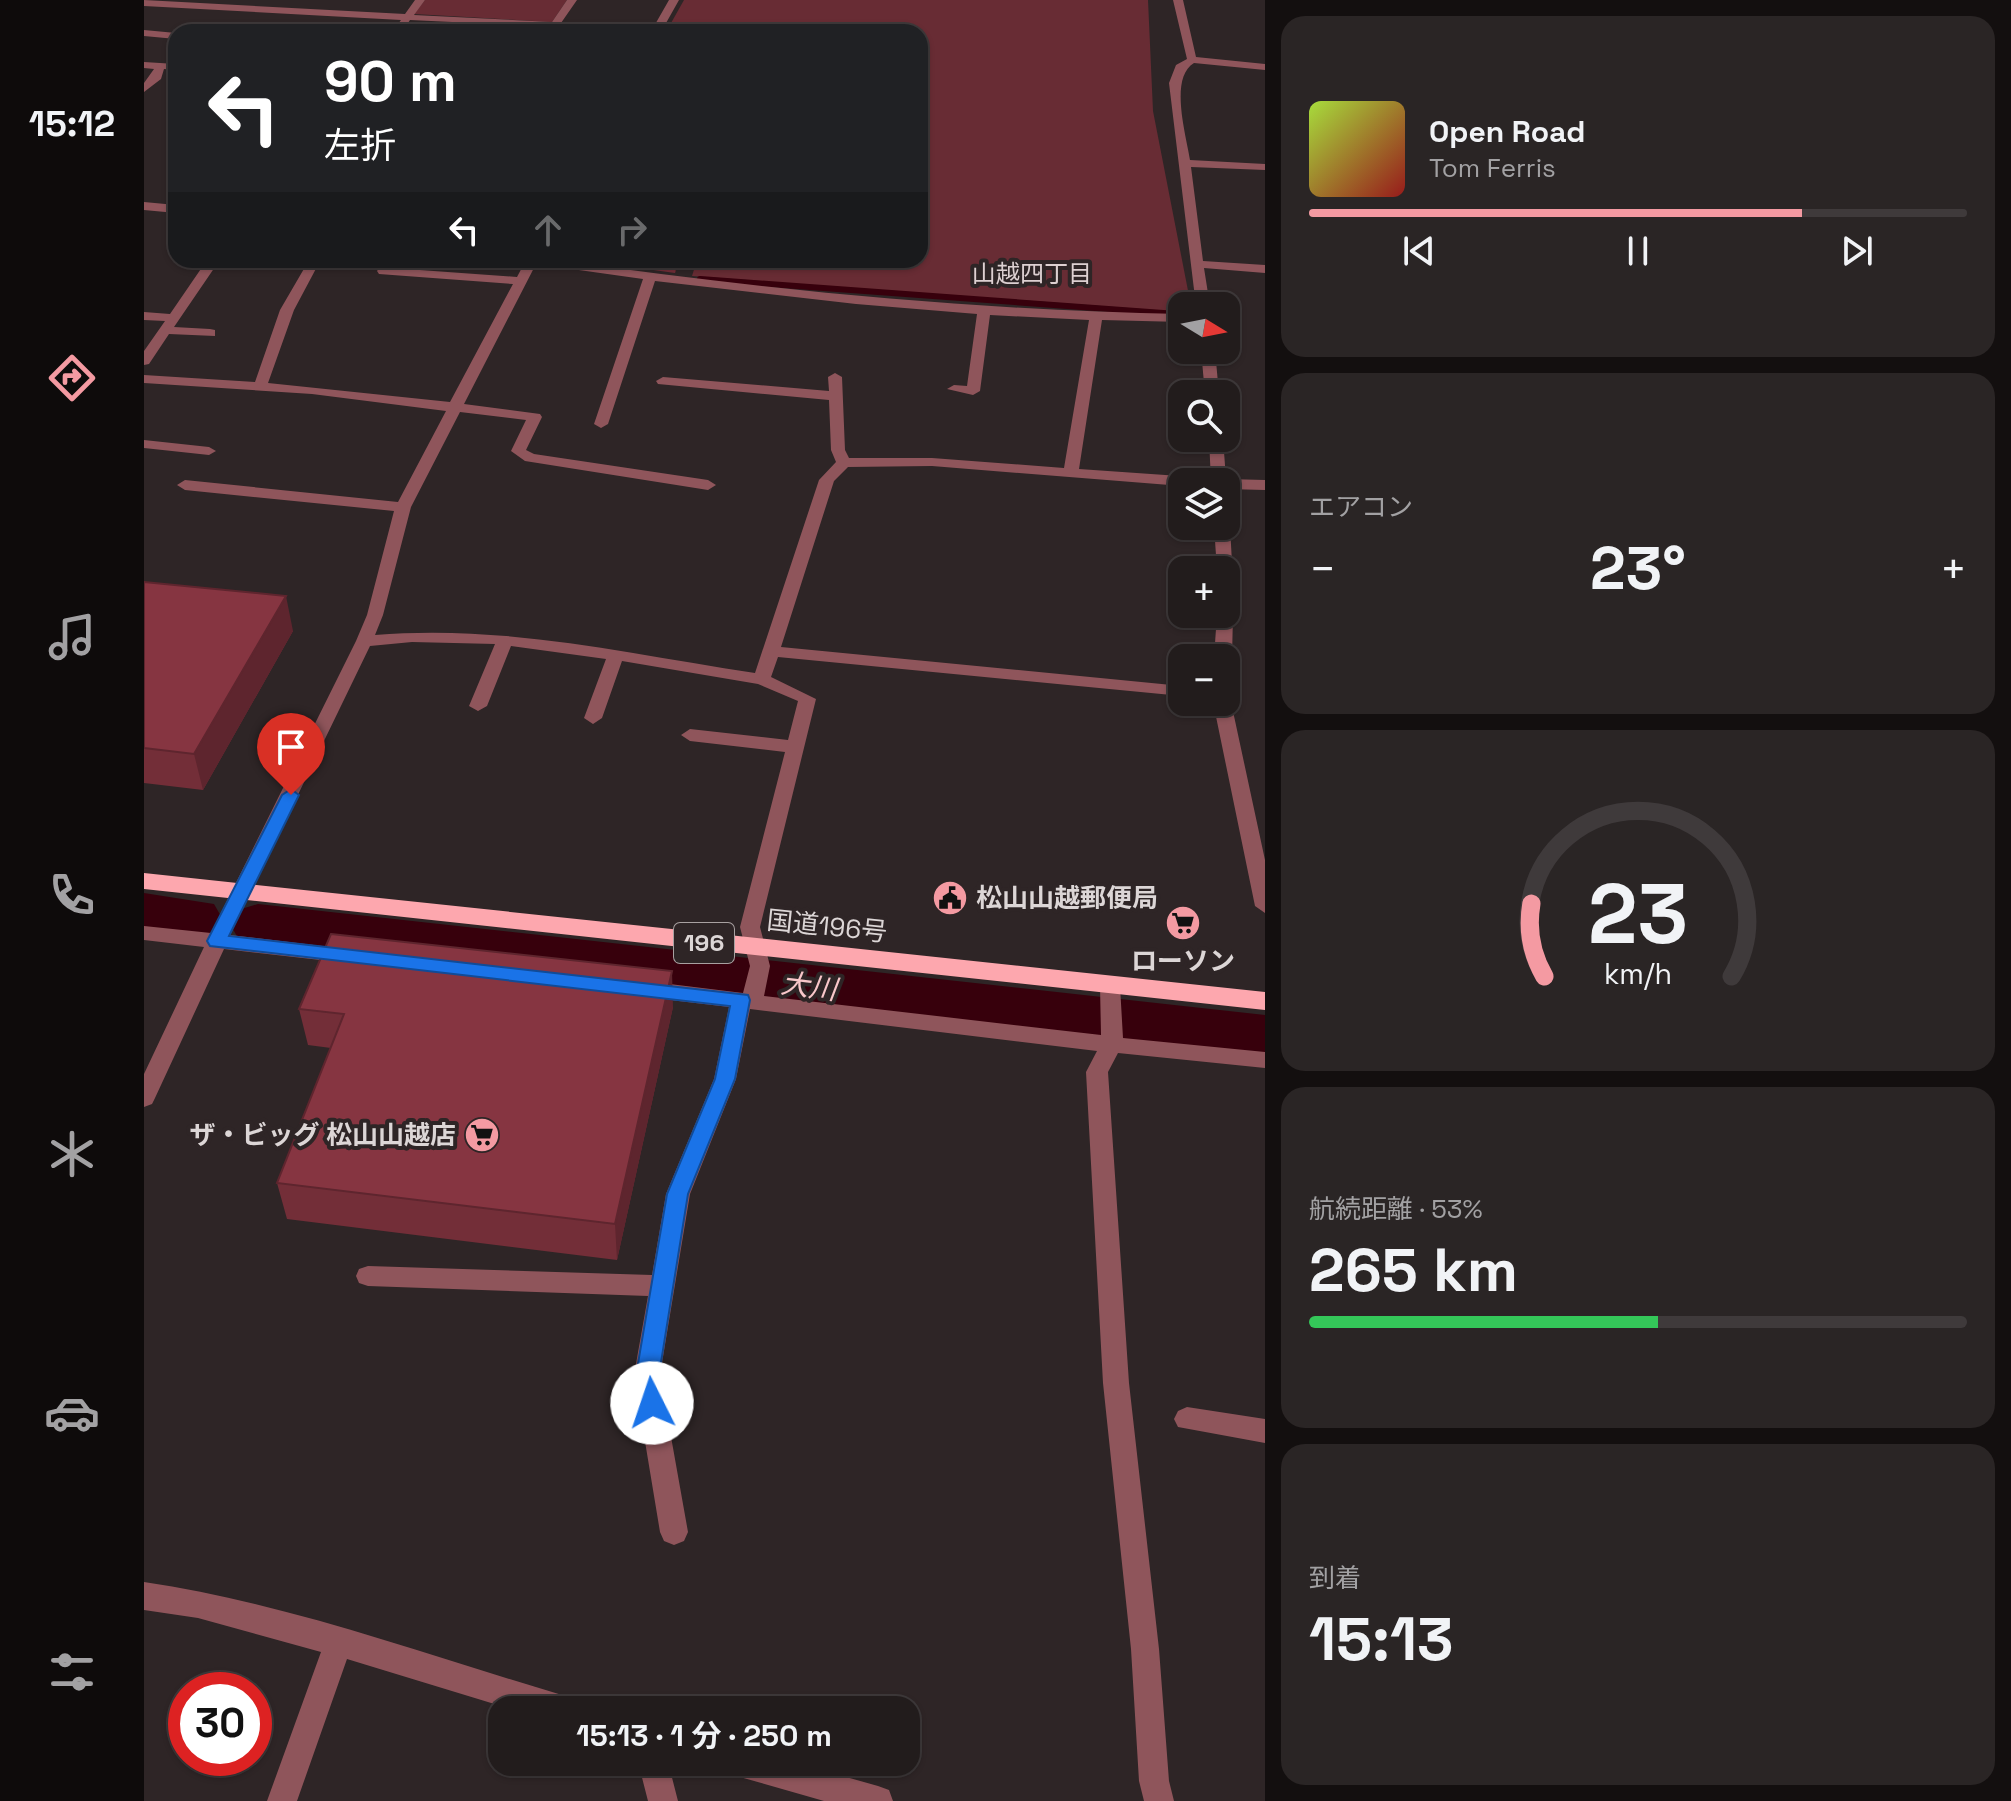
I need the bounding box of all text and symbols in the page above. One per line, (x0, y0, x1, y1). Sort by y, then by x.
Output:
text: 90 m (324, 46, 457, 117)
icon: left (192, 56, 296, 160)
text: 15:12 (29, 101, 115, 147)
text: Open Road (1429, 112, 1585, 151)
text: 左折 (324, 123, 396, 169)
text: Tom Ferris (1429, 151, 1556, 185)
icon: left (442, 208, 486, 252)
icon: ahead (526, 208, 570, 252)
icon: right (610, 208, 654, 252)
icon: previous (1397, 229, 1441, 273)
icon: pause (1616, 229, 1660, 273)
icon: next (1835, 229, 1879, 273)
district label: 山越四丁目 (972, 258, 1092, 289)
north arrow (1168, 292, 1240, 364)
map controls (1168, 292, 1240, 716)
icon: directions (44, 350, 100, 406)
button: search (1168, 380, 1240, 452)
button: layers (1168, 468, 1240, 540)
text: エアコン (1309, 490, 1413, 524)
text: 23° (1590, 530, 1686, 607)
text: − (1309, 541, 1336, 597)
text: + (1940, 541, 1967, 597)
button: + (1168, 556, 1240, 628)
icon: music (44, 609, 100, 665)
button: − (1168, 644, 1240, 716)
pin (257, 713, 325, 795)
icon: arrive (269, 725, 313, 769)
text: 23 (1588, 860, 1688, 966)
icon: phone (44, 867, 100, 923)
public building icon: 松山山越郵便局 (931, 879, 969, 917)
place label: 松山山越郵便局 (976, 881, 1158, 915)
street label: 国道196号 (765, 903, 889, 949)
supermarket icon: ローソン (1164, 904, 1202, 942)
road number: 196 (674, 923, 734, 963)
place label: ローソン (1131, 944, 1235, 978)
text: km/h (1604, 956, 1672, 992)
water label: 大川 (779, 965, 842, 1008)
supermarket icon: ザ・ビッグ 松山山越店 (463, 1116, 501, 1154)
place label: ザ・ビッグ 松山山越店 (189, 1118, 456, 1152)
icon: climate (44, 1126, 100, 1182)
text: 航続距離 · 53% (1309, 1192, 1483, 1226)
text: 265 km (1309, 1232, 1518, 1309)
position arrow (610, 1361, 694, 1445)
icon: car (44, 1385, 100, 1441)
text: 到着 (1309, 1561, 1361, 1595)
text: 15:13 (1309, 1601, 1454, 1678)
icon: filters (44, 1644, 100, 1700)
speed limit sign: 30 (168, 1672, 272, 1776)
text: 15:13 · 1 分 · 250 m (576, 1716, 832, 1755)

